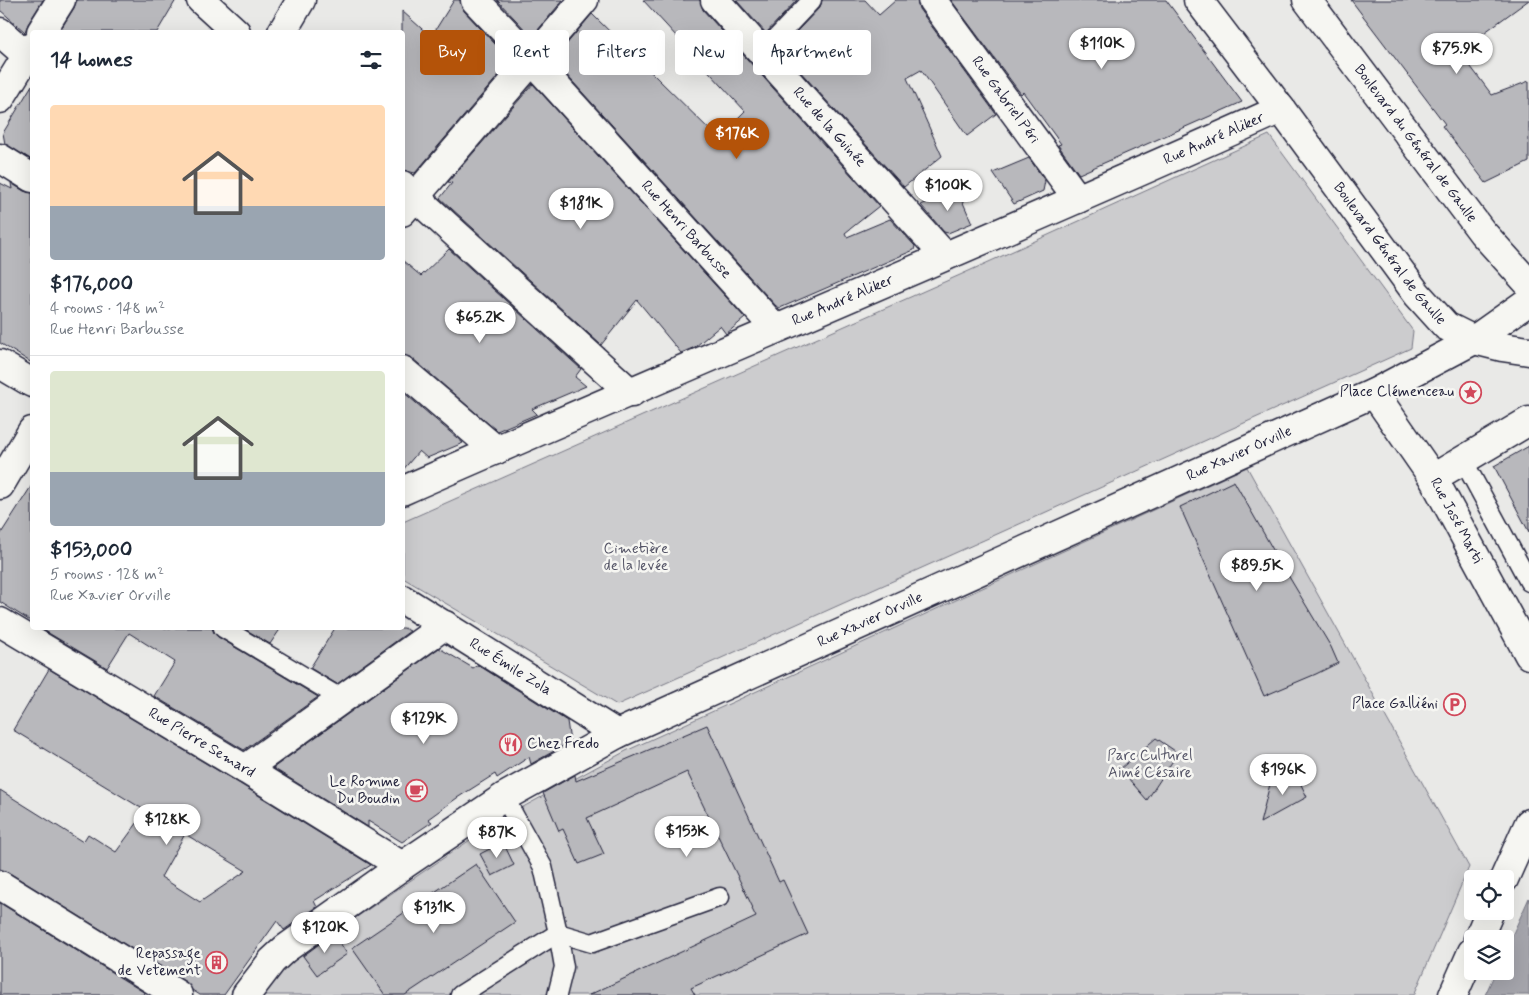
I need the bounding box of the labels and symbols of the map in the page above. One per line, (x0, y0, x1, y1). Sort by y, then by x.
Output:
pin: $110K (1067, 28, 1137, 70)
pin: $75.9K (1416, 32, 1498, 75)
street label: Rue Gabriel Péri (967, 52, 1044, 148)
street label: Boulevard du Général de Gaulle (1349, 61, 1482, 227)
street label: Rue de la Guinée (788, 83, 870, 171)
street label: Rue André Aliker (1160, 107, 1268, 170)
pin: $176K (702, 118, 772, 160)
pin: $100K (913, 170, 983, 212)
street label: Rue Henri Barbusse (636, 176, 736, 283)
street label: Boulevard Général de Gaulle (1328, 178, 1451, 330)
pin: $181K (546, 188, 616, 230)
street label: Rue André Aliker (789, 270, 897, 331)
pin: $65.2K (439, 302, 521, 344)
place icon: Place Clémenceau (1458, 380, 1482, 404)
place label: Place Clémenceau (1340, 382, 1454, 402)
street label: Rue Xavier Orville (1183, 421, 1295, 486)
street label: Rue José Marti (1425, 474, 1488, 567)
park label: Cimetière de la levée (604, 539, 668, 576)
pin: $89.5K (1216, 550, 1298, 592)
street label: Rue Xavier Orville (814, 587, 926, 652)
street label: Rue Émile Zola (465, 634, 556, 701)
parking icon: Place Galliéni (1442, 692, 1466, 716)
place label: Place Galliéni (1352, 694, 1438, 714)
pin: $129K (389, 702, 459, 745)
street label: Rue Pierre Semard (144, 703, 259, 783)
restaurant icon: Chez Fredo (499, 732, 523, 756)
place label: Chez Fredo (527, 734, 599, 754)
park label: Parc Culturel Aimé Césaire (1107, 746, 1193, 783)
pin: $196K (1248, 754, 1318, 796)
place label: Le Romme Du Boudin (330, 772, 400, 809)
cafe icon: Le Romme Du Boudin (404, 779, 428, 803)
pin: $128K (132, 804, 202, 846)
pin: $87K (467, 816, 527, 859)
pin: $153K (652, 816, 722, 858)
pin: $131K (399, 892, 469, 934)
pin: $120K (290, 912, 360, 954)
place label: Repassage de Vetement (118, 944, 201, 981)
building icon: Repassage de Vetement (205, 951, 229, 975)

